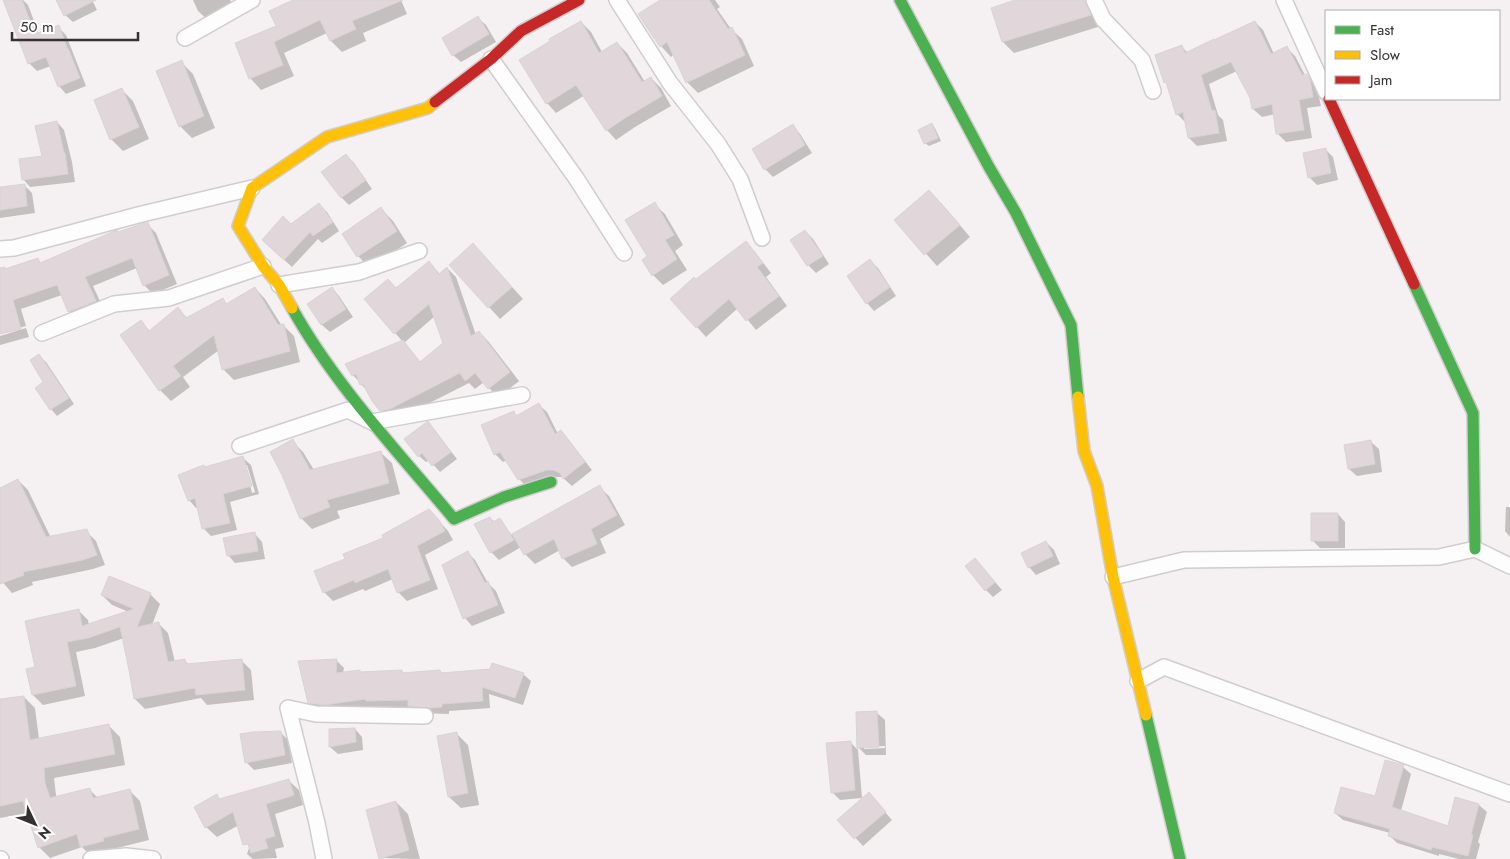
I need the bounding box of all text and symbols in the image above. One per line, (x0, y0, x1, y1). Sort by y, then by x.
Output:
scale bar (12, 10, 139, 42)
legend (1325, 10, 1500, 100)
text: 50 m (20, 16, 54, 38)
text: Fast (1370, 19, 1394, 41)
text: Slow (1370, 44, 1401, 66)
text: Jam (1368, 69, 1393, 91)
north arrow (10, 799, 60, 849)
text: N (33, 822, 56, 844)

